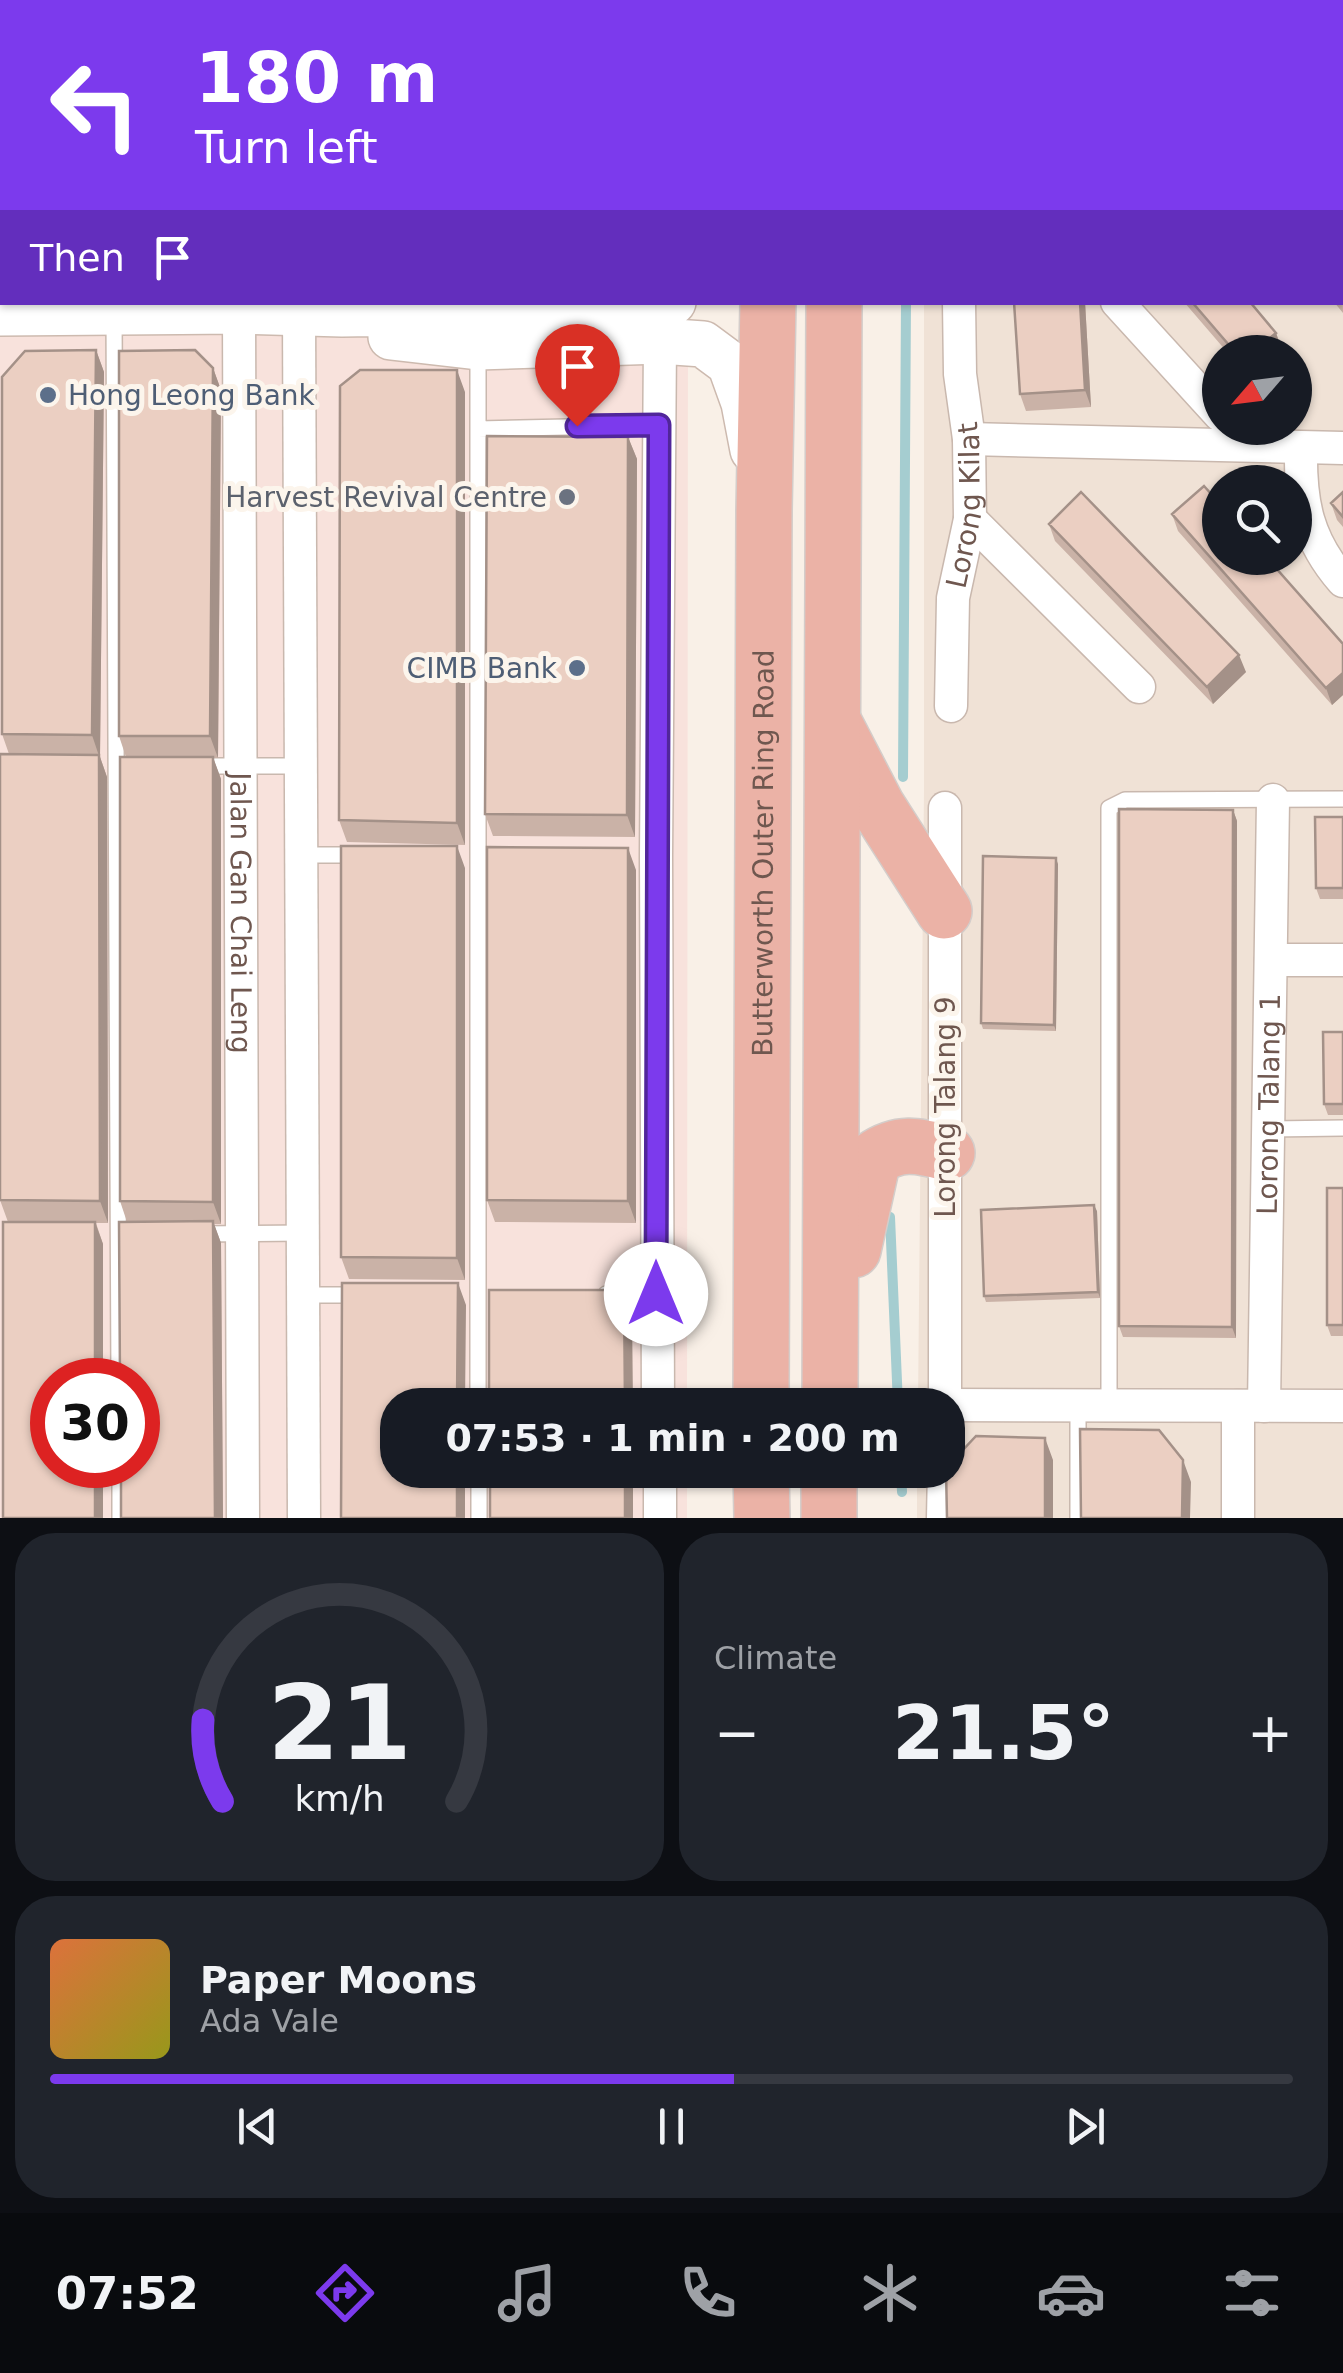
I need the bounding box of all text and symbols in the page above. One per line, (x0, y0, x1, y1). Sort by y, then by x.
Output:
text: 180 m (195, 37, 438, 119)
icon: left (30, 40, 160, 170)
text: Turn left (195, 121, 378, 174)
icon: arrive (145, 230, 200, 285)
text: Then (30, 236, 125, 280)
pin (535, 324, 620, 427)
north arrow (1202, 335, 1312, 445)
map controls (1202, 335, 1312, 575)
icon: arrive (550, 339, 605, 394)
place label: Hong Leong Bank (68, 379, 316, 412)
marker: Hong Leong Bank (37, 384, 59, 406)
street label: Lorong Kilat (940, 420, 988, 591)
button: search (1202, 465, 1312, 575)
place label: Harvest Revival Centre (225, 481, 547, 514)
marker: Harvest Revival Centre (556, 486, 578, 508)
street label: Butterworth Outer Ring Road (746, 649, 781, 1057)
place label: CIMB Bank (407, 652, 558, 685)
marker: CIMB Bank (566, 657, 588, 679)
street label: Jalan Gan Chai Leng (224, 770, 257, 1054)
street label: Lorong Talang 1 (1251, 993, 1287, 1215)
street label: Lorong Talang 9 (929, 996, 962, 1218)
position arrow (604, 1242, 708, 1346)
speed limit sign: 30 (30, 1358, 160, 1488)
text: 07:53 · 1 min · 200 m (445, 1416, 900, 1460)
text: Climate (714, 1639, 837, 1677)
text: 21 (267, 1662, 412, 1784)
text: 21.5° (892, 1689, 1115, 1777)
text: − (714, 1701, 760, 1765)
text: + (1247, 1701, 1293, 1765)
text: km/h (294, 1778, 385, 1819)
text: Paper Moons (200, 1958, 477, 2002)
text: Ada Vale (200, 2002, 339, 2040)
icon: previous (230, 2099, 285, 2154)
icon: pause (644, 2099, 699, 2154)
icon: next (1058, 2099, 1113, 2154)
icon: directions (310, 2258, 380, 2328)
icon: music (492, 2258, 562, 2328)
icon: phone (673, 2258, 743, 2328)
icon: climate (855, 2258, 925, 2328)
icon: car (1036, 2258, 1106, 2328)
icon: filters (1217, 2258, 1287, 2328)
text: 07:52 (56, 2267, 199, 2320)

